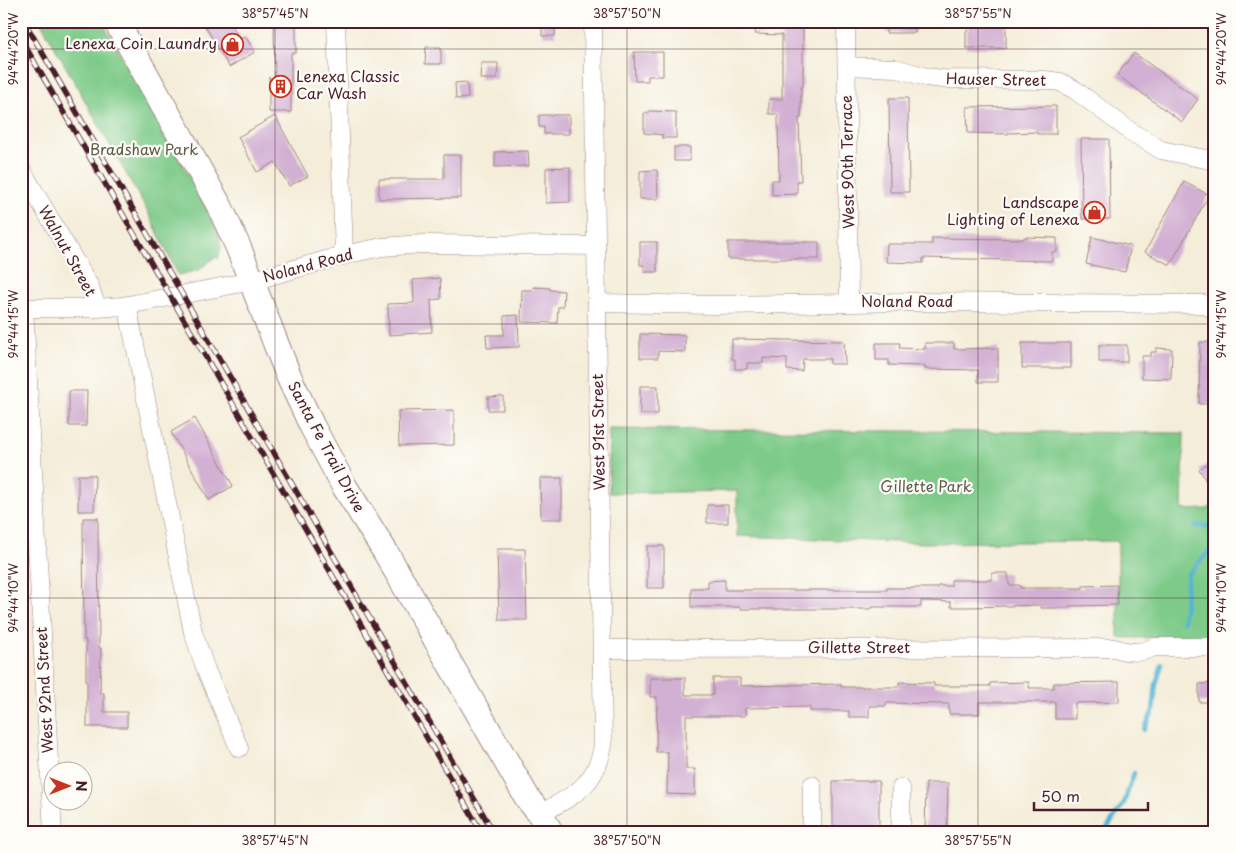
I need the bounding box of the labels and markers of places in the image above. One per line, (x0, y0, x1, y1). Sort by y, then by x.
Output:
place label: Lenexa Coin Laundry (65, 31, 217, 54)
shop icon: Lenexa Coin Laundry (221, 32, 245, 56)
place label: Lenexa Classic Car Wash (296, 64, 400, 104)
building icon: Lenexa Classic Car Wash (268, 74, 292, 98)
place label: Landscape Lighting of Lenexa (947, 190, 1080, 230)
shop icon: Landscape Lighting of Lenexa (1083, 200, 1107, 224)

